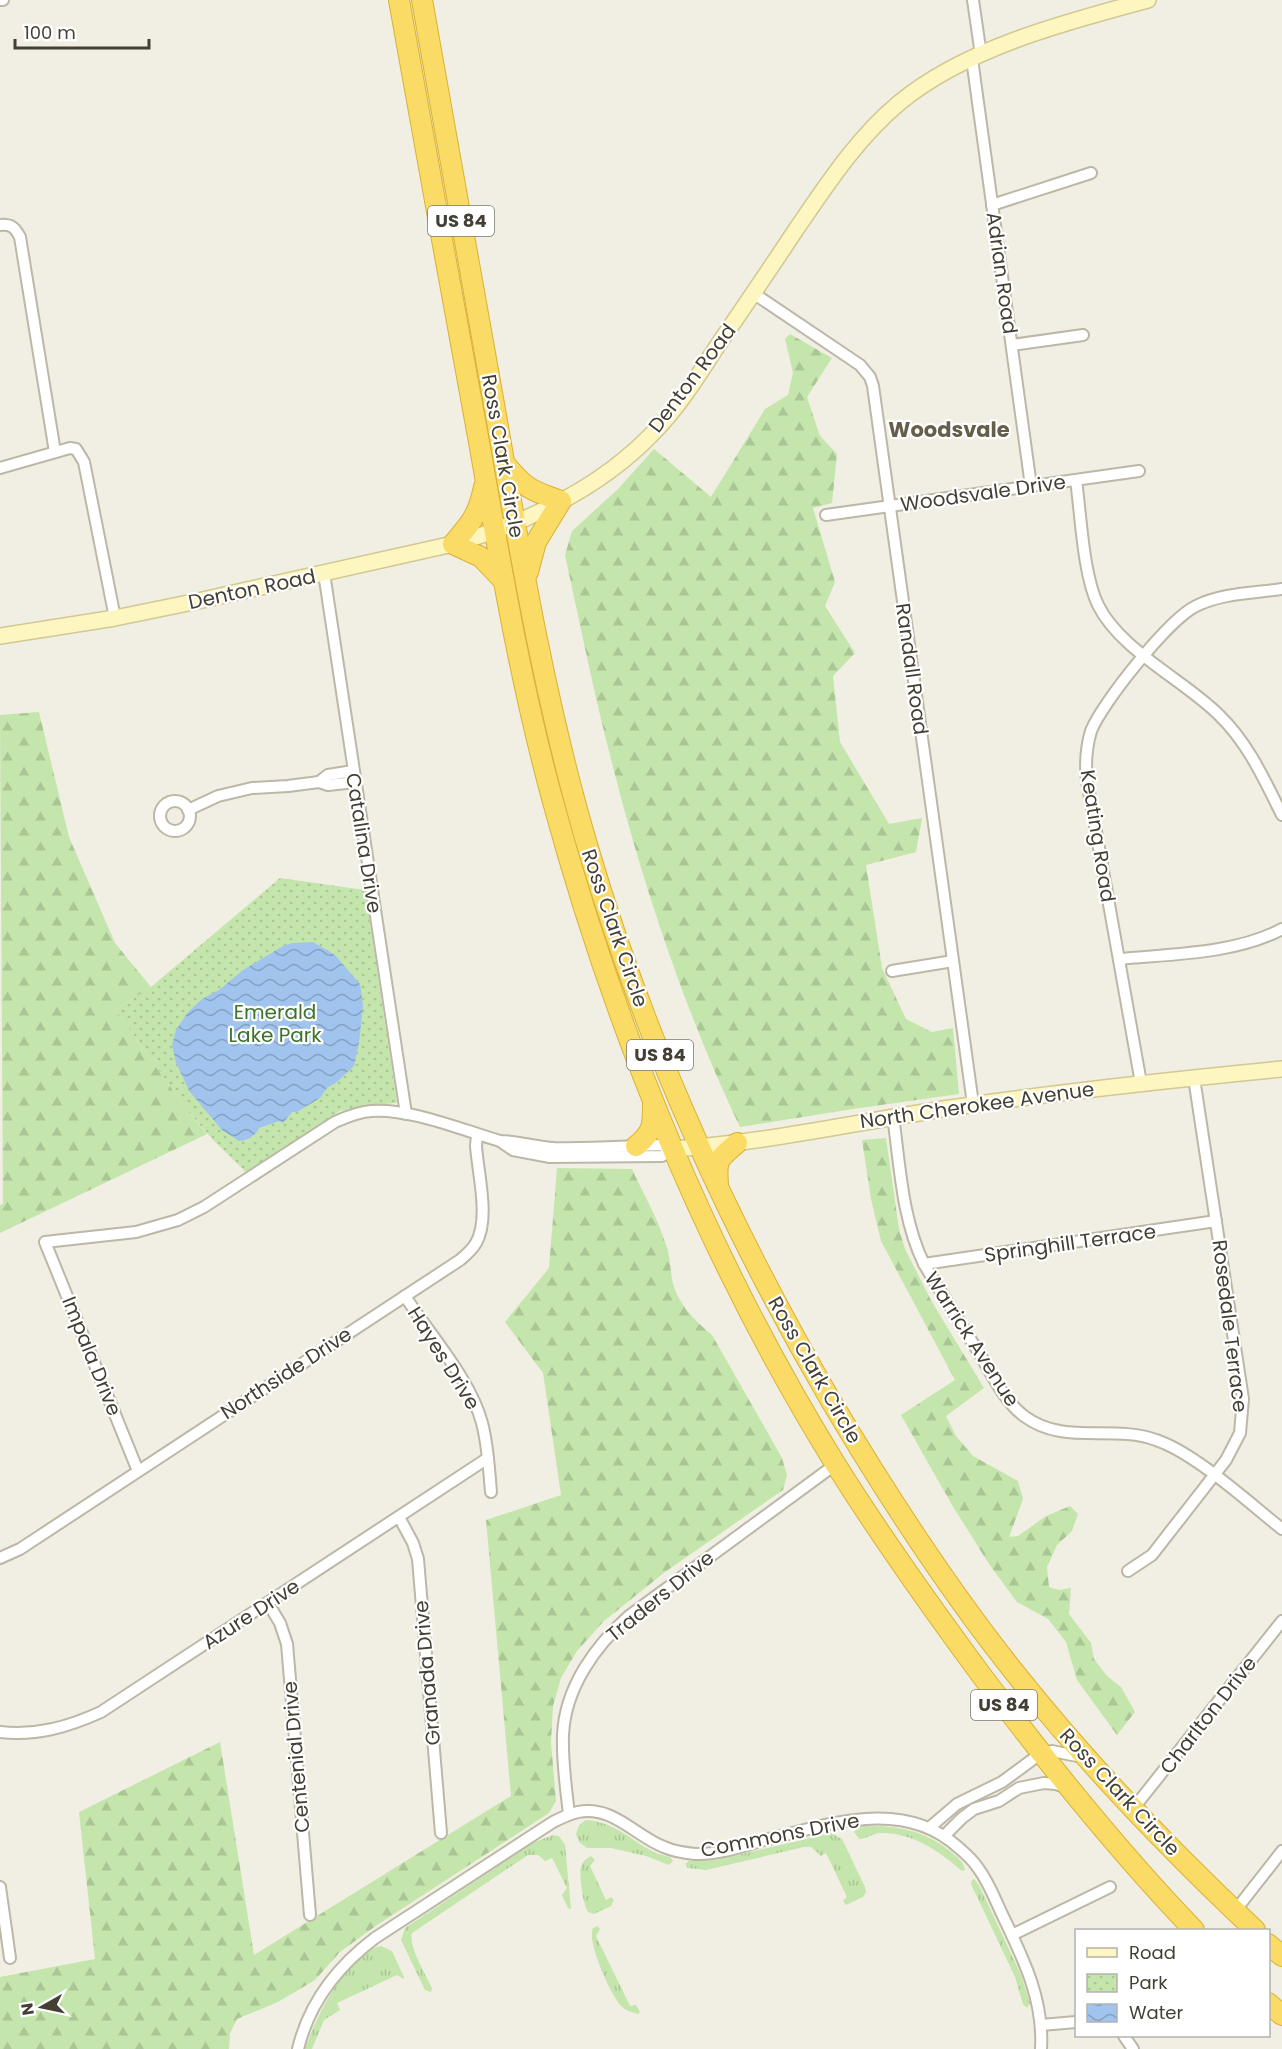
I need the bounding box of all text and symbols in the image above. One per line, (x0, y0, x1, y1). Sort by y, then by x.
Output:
scale bar (15, 12, 148, 50)
text: 100 m (24, 20, 76, 45)
road number: US 84 (428, 206, 494, 236)
street label: Adrian Road (980, 210, 1024, 336)
street label: Denton Road (642, 318, 742, 438)
street label: Ross Clark Circle (475, 372, 531, 540)
district label: Woodsvale (888, 415, 1010, 444)
street label: Woodsvale Drive (899, 468, 1067, 518)
street label: Denton Road (186, 562, 318, 616)
street label: Randall Road (889, 601, 935, 737)
street label: Keating Road (1074, 768, 1122, 904)
street label: Catalina Drive (339, 771, 389, 915)
street label: Ross Clark Circle (575, 845, 655, 1011)
park label: Emerald Lake Park (228, 998, 322, 1049)
road number: US 84 (627, 1040, 693, 1070)
street label: North Cherokee Avenue (858, 1075, 1096, 1135)
street label: Springhill Terrace (982, 1217, 1158, 1269)
street label: Rosedale Terrace (1206, 1238, 1254, 1414)
street label: Warrick Avenue (918, 1266, 1026, 1412)
street label: Ross Clark Circle (762, 1291, 868, 1449)
street label: Impala Drive (55, 1292, 129, 1420)
street label: Hayes Drive (401, 1301, 487, 1415)
street label: Northside Drive (215, 1320, 357, 1426)
street label: Traders Drive (600, 1544, 720, 1648)
street label: Azure Drive (197, 1572, 305, 1656)
street label: Granada Drive (407, 1599, 447, 1747)
street label: Charlton Drive (1153, 1650, 1263, 1780)
street label: Centenial Drive (275, 1680, 317, 1834)
road number: US 84 (971, 1690, 1037, 1720)
street label: Ross Clark Circle (1053, 1722, 1187, 1862)
street label: Commons Drive (698, 1806, 862, 1864)
legend (1075, 1929, 1270, 2037)
text: Road (1129, 1940, 1176, 1965)
text: Park (1129, 1970, 1168, 1995)
north arrow (12, 1977, 72, 2037)
text: Water (1129, 2000, 1183, 2025)
text: N (15, 2002, 40, 2017)

